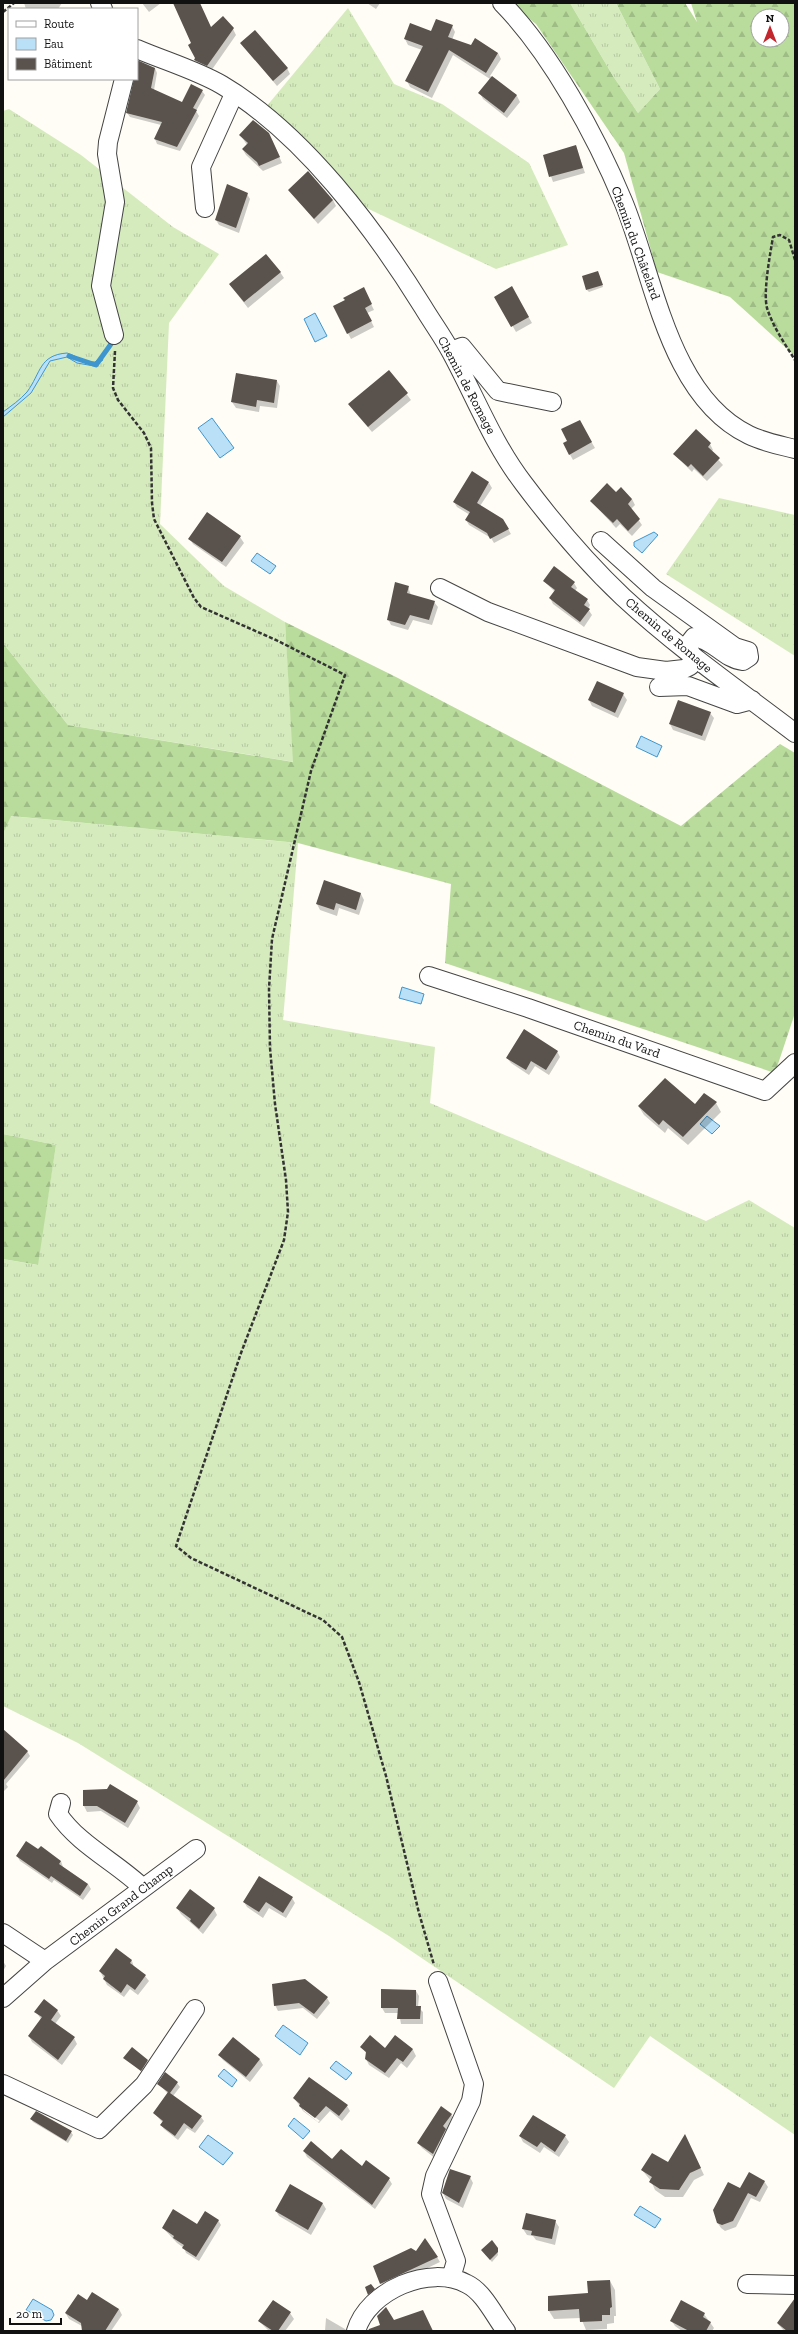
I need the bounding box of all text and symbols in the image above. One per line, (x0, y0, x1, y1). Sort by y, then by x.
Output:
legend (8, 8, 138, 80)
north arrow (750, 8, 790, 48)
text: N (766, 12, 775, 25)
text: Route (44, 17, 75, 31)
text: Eau (44, 37, 64, 51)
text: Bâtiment (44, 57, 93, 71)
street label: Chemin du Châtelard (608, 184, 664, 302)
street label: Chemin de Romage (435, 334, 499, 436)
street label: Chemin de Romage (623, 594, 715, 676)
street label: Chemin du Vard (572, 1017, 662, 1061)
street label: Chemin Grand Champ (66, 1861, 176, 1949)
scale bar (10, 2300, 61, 2326)
text: 20 m (16, 2307, 43, 2321)

